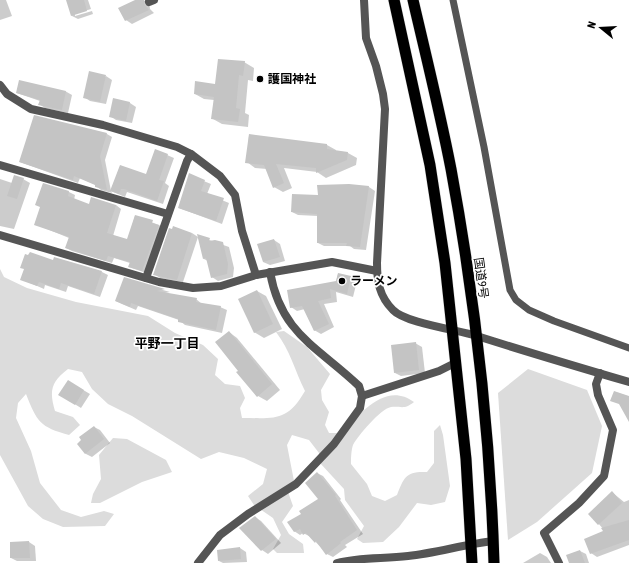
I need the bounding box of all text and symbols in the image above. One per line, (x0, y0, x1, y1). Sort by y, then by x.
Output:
north arrow (581, 8, 621, 48)
text: N (585, 20, 598, 30)
place label: 護国神社 (268, 72, 316, 86)
marker: 護国神社 (255, 74, 265, 84)
street label: 国道9号 (471, 256, 491, 300)
place label: ラーメン (350, 274, 398, 288)
marker: ラーメン (337, 276, 347, 286)
district label: 平野一丁目 (134, 336, 200, 351)

